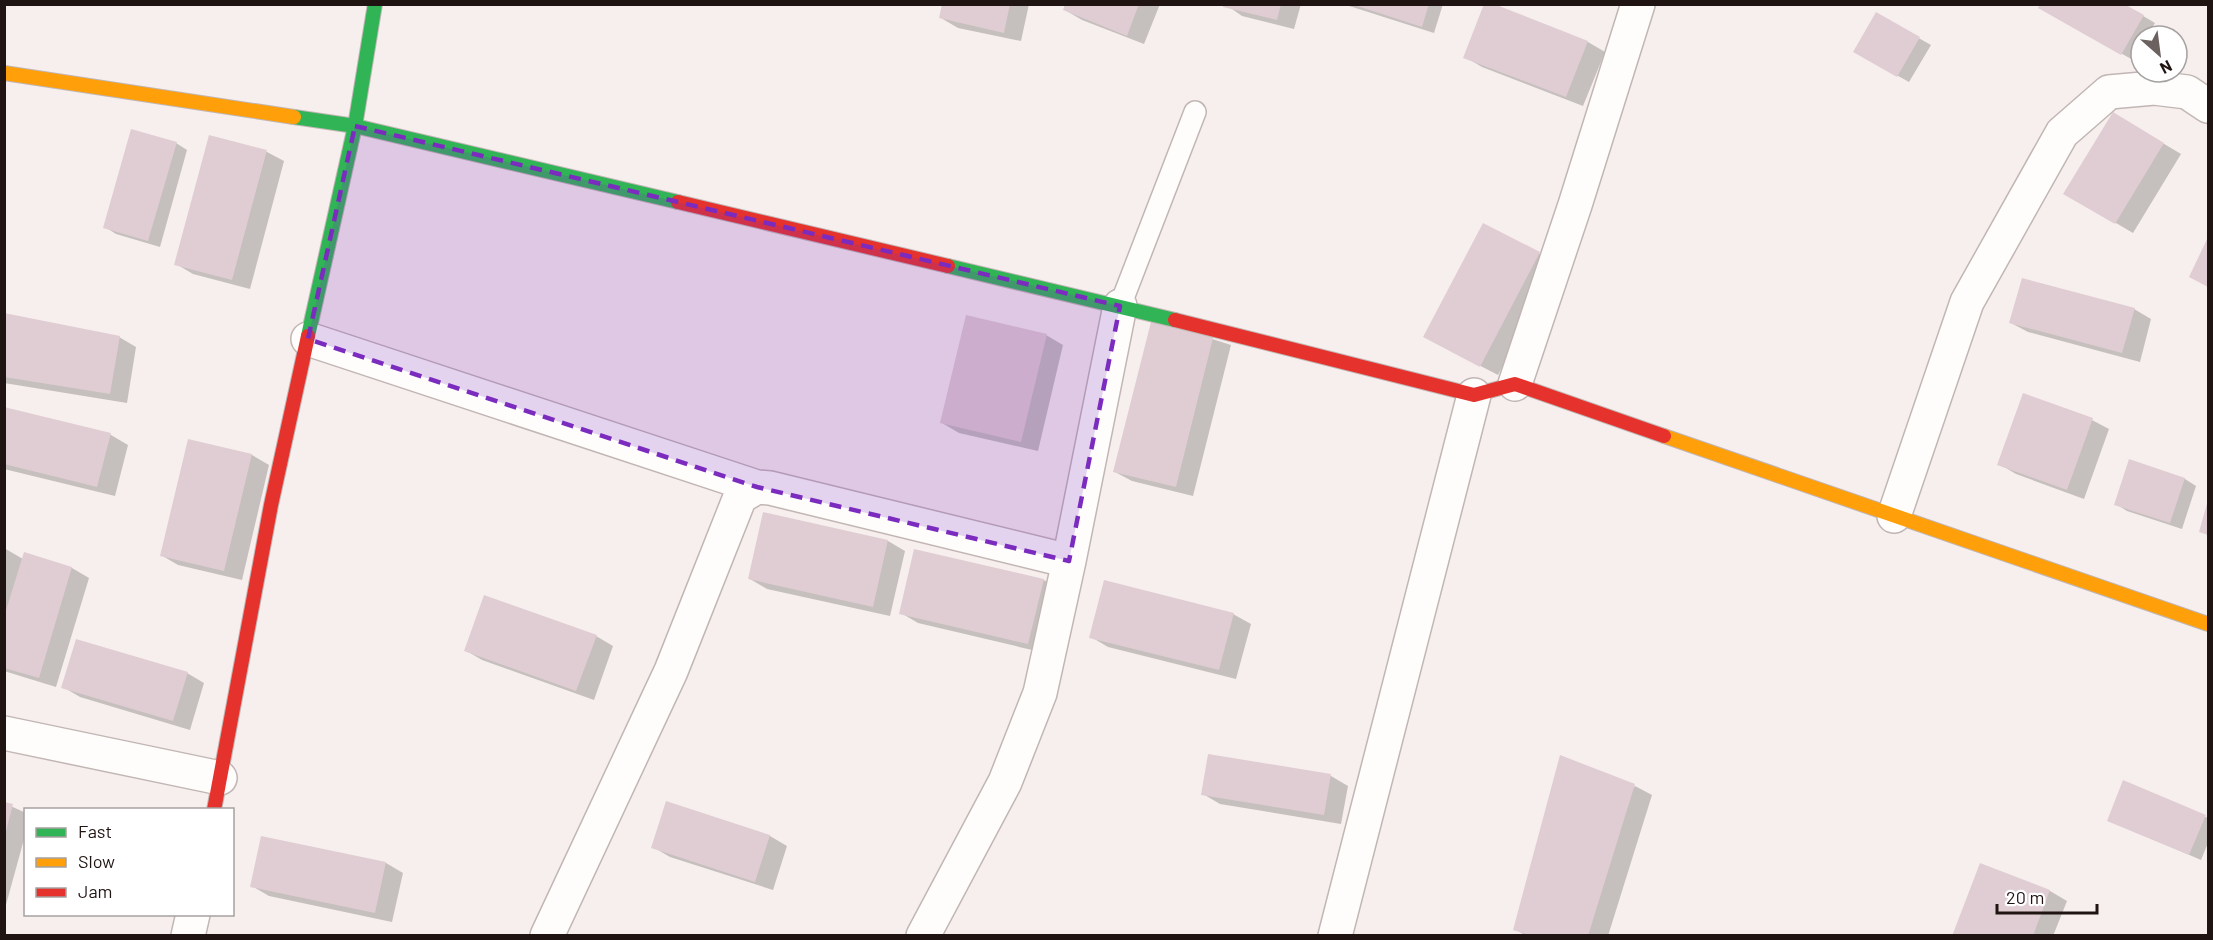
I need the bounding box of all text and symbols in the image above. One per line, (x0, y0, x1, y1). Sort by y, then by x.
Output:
north arrow (2129, 24, 2189, 84)
text: N (2157, 57, 2175, 79)
legend (24, 808, 234, 916)
text: Fast (78, 820, 112, 842)
text: Slow (78, 850, 115, 872)
scale bar (1997, 877, 2098, 915)
text: Jam (78, 880, 112, 902)
text: 20 m (2006, 886, 2044, 908)

